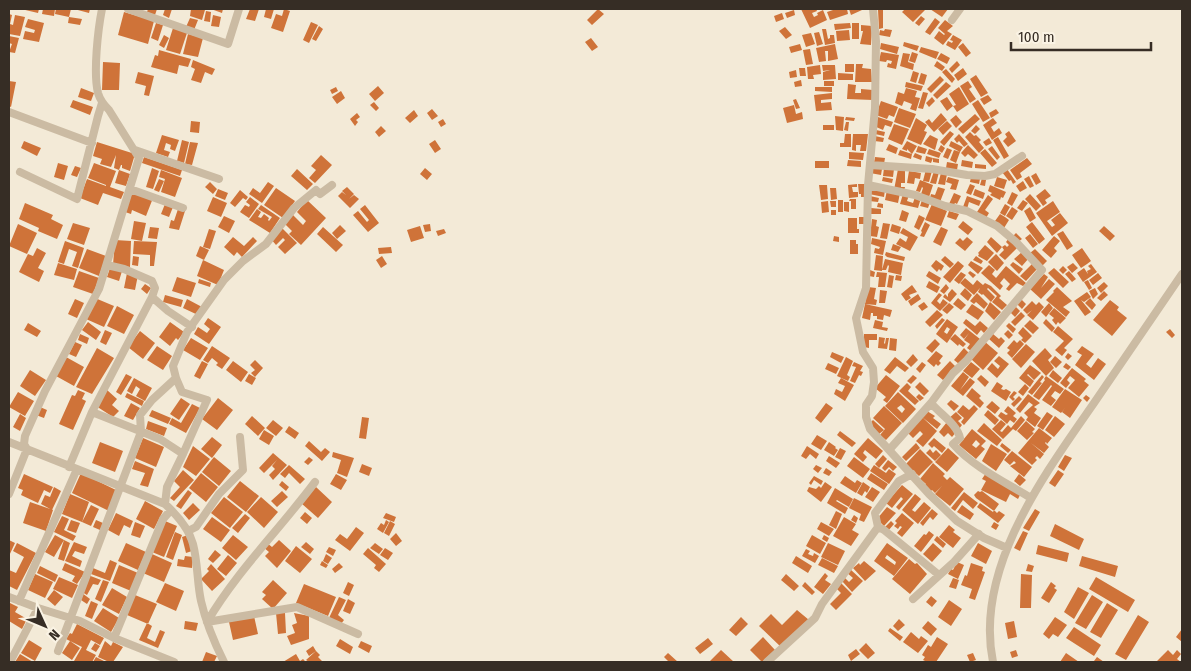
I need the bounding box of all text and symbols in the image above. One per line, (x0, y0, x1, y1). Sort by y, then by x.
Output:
scale bar (1011, 20, 1151, 52)
text: 100 m (1018, 28, 1055, 46)
north arrow (20, 601, 70, 651)
text: N (45, 626, 63, 644)

